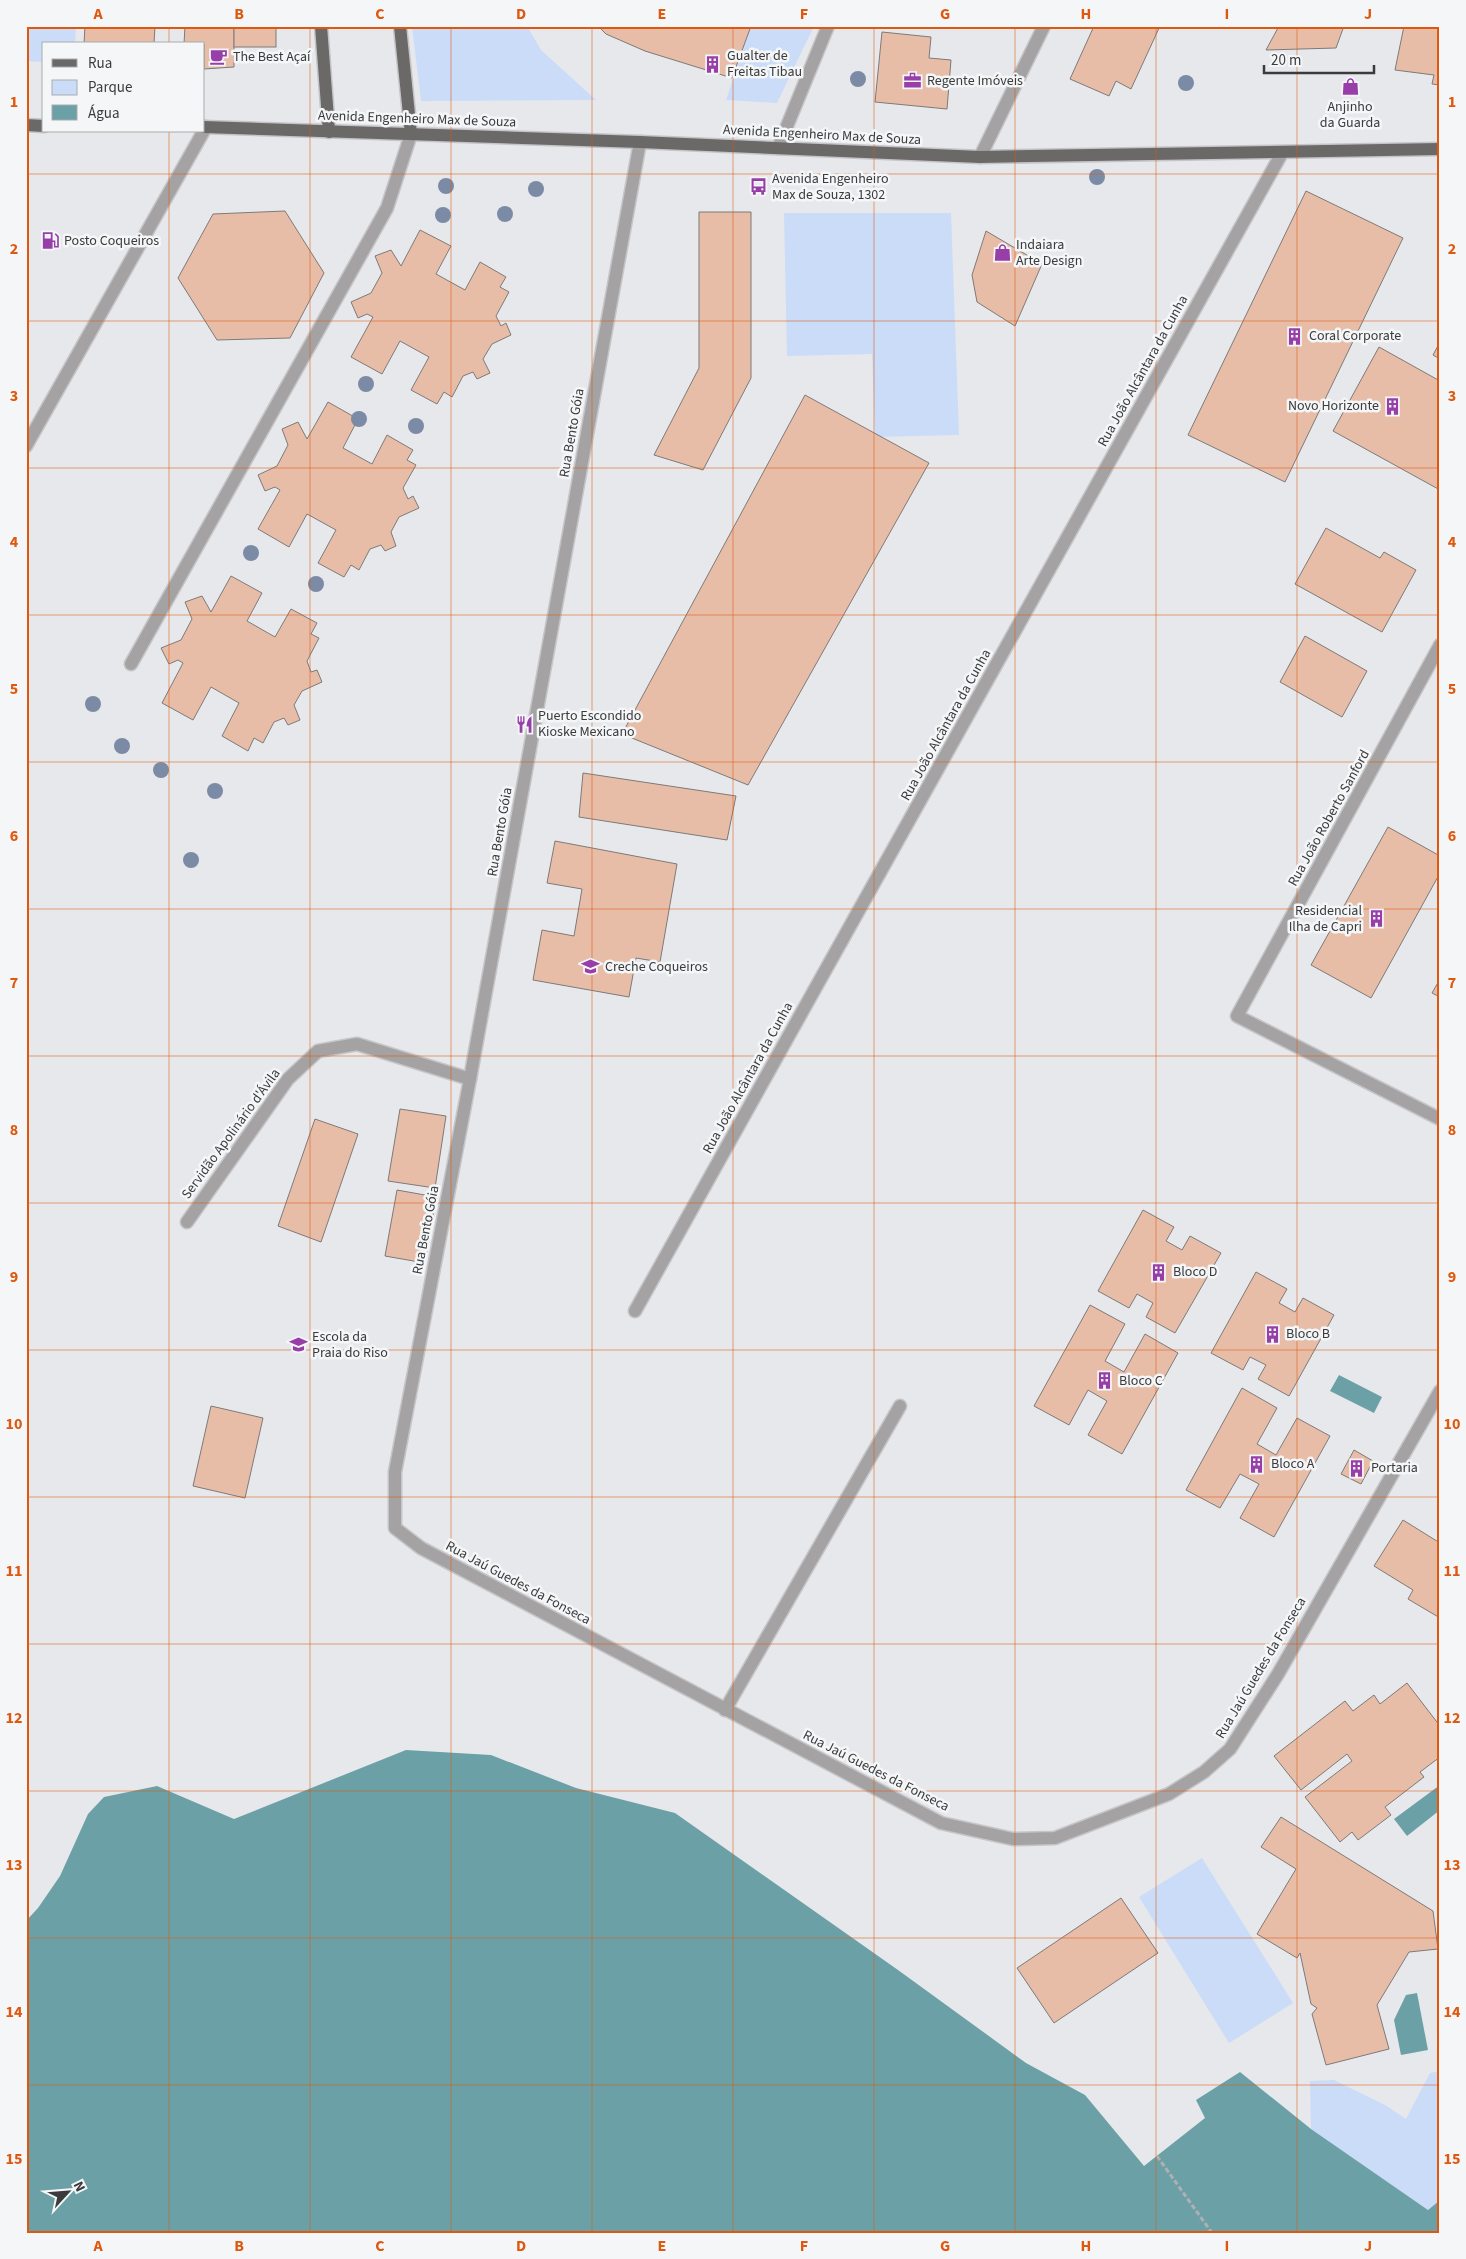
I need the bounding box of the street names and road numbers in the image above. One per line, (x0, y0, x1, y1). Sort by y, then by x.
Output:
street label: Avenida Engenheiro Max de Souza (317, 106, 517, 132)
street label: Avenida Engenheiro Max de Souza (722, 120, 922, 150)
street label: Rua João Alcântara da Cunha (1093, 292, 1193, 450)
street label: Rua Bento Góia (554, 387, 590, 479)
street label: Rua João Alcântara da Cunha (896, 646, 996, 804)
street label: Rua João Roberto Sanford (1283, 746, 1375, 890)
street label: Rua Bento Góia (482, 786, 518, 878)
street label: Rua João Alcântara da Cunha (698, 999, 798, 1157)
street label: Servidão Apolinário d'Ávila (177, 1065, 285, 1203)
street label: Rua Bento Góia (408, 1184, 444, 1276)
street label: Rua Jaú Guedes da Fonseca (442, 1536, 594, 1630)
street label: Rua Jaú Guedes da Fonseca (1211, 1593, 1311, 1743)
street label: Rua Jaú Guedes da Fonseca (799, 1725, 953, 1817)

